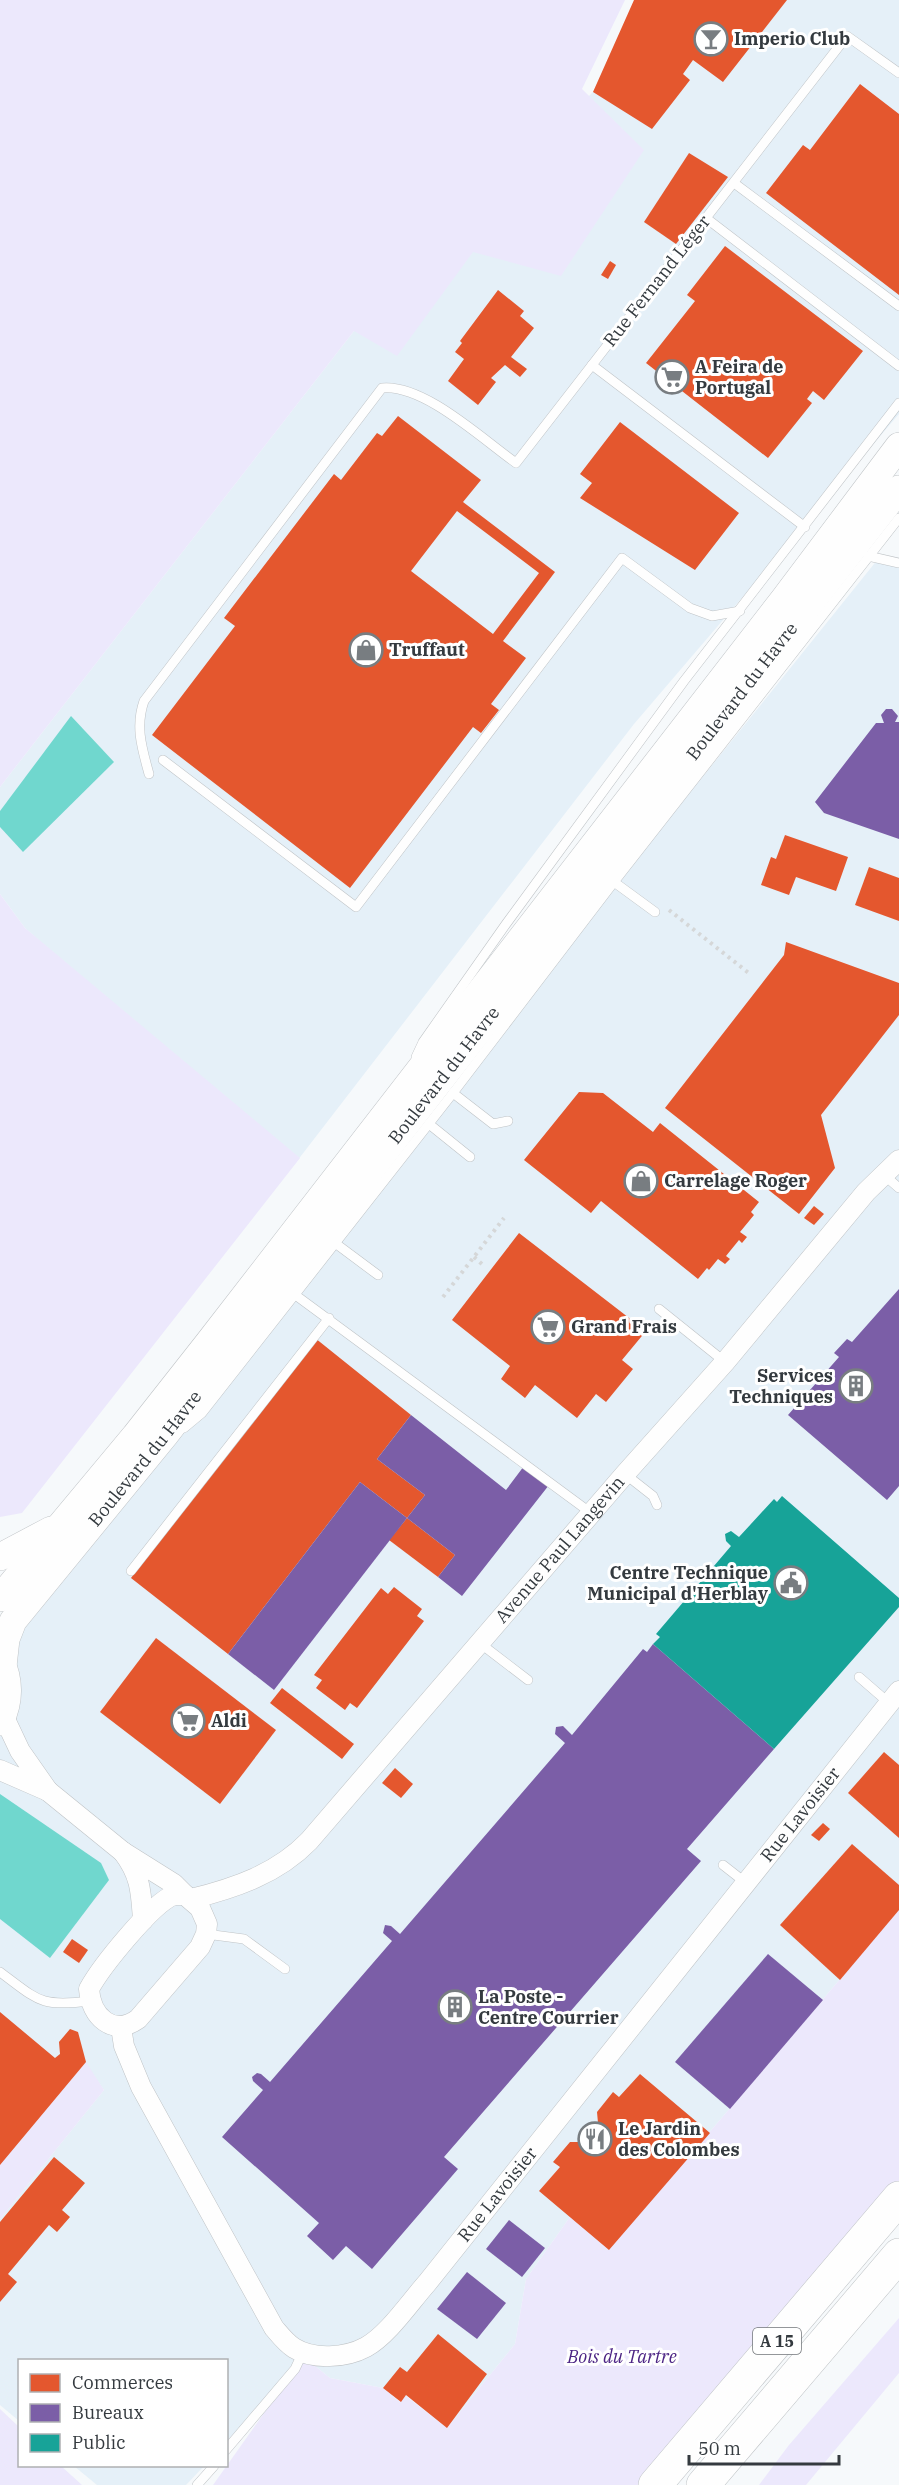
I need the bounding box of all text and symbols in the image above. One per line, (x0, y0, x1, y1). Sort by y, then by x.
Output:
bar icon: Imperio Club (693, 21, 729, 57)
place label: Imperio Club (734, 27, 850, 50)
street label: Rue Fernand Léger (598, 210, 715, 351)
place label: A Feira de Portugal (695, 355, 783, 399)
supermarket icon: A Feira de Portugal (654, 359, 690, 395)
street label: Boulevard du Havre (681, 618, 802, 764)
shop icon: Truffaut (348, 632, 384, 668)
place label: Truffaut (389, 638, 465, 661)
street label: Boulevard du Havre (383, 1001, 504, 1148)
shop icon: Carrelage Roger (623, 1163, 659, 1199)
place label: Carrelage Roger (664, 1169, 807, 1192)
supermarket icon: Grand Frais (530, 1309, 566, 1345)
place label: Grand Frais (571, 1315, 677, 1338)
place label: Services Techniques (729, 1364, 833, 1408)
building icon: Services Techniques (838, 1368, 874, 1404)
street label: Boulevard du Havre (83, 1385, 206, 1531)
street label: Avenue Paul Langevin (490, 1471, 629, 1628)
place label: Centre Technique Municipal d'Herblay (587, 1561, 769, 1605)
public building icon: Centre Technique Municipal d'Herblay (773, 1565, 809, 1601)
supermarket icon: Aldi (170, 1703, 206, 1739)
place label: Aldi (211, 1709, 247, 1732)
street label: Rue Lavoisier (755, 1762, 845, 1866)
place label: La Poste - Centre Courrier (478, 1985, 619, 2029)
building icon: La Poste - Centre Courrier (437, 1989, 473, 2025)
place label: Le Jardin des Colombes (618, 2117, 740, 2161)
restaurant icon: Le Jardin des Colombes (577, 2121, 613, 2157)
street label: Rue Lavoisier (452, 2142, 542, 2246)
road number: A 15 (753, 2328, 801, 2354)
park label: Bois du Tartre (566, 2345, 677, 2368)
legend (18, 2359, 228, 2467)
text: Commerces (72, 2371, 173, 2394)
text: Bureaux (72, 2401, 144, 2424)
scale bar (689, 2428, 839, 2466)
text: Public (72, 2431, 126, 2454)
text: 50 m (698, 2437, 741, 2460)

